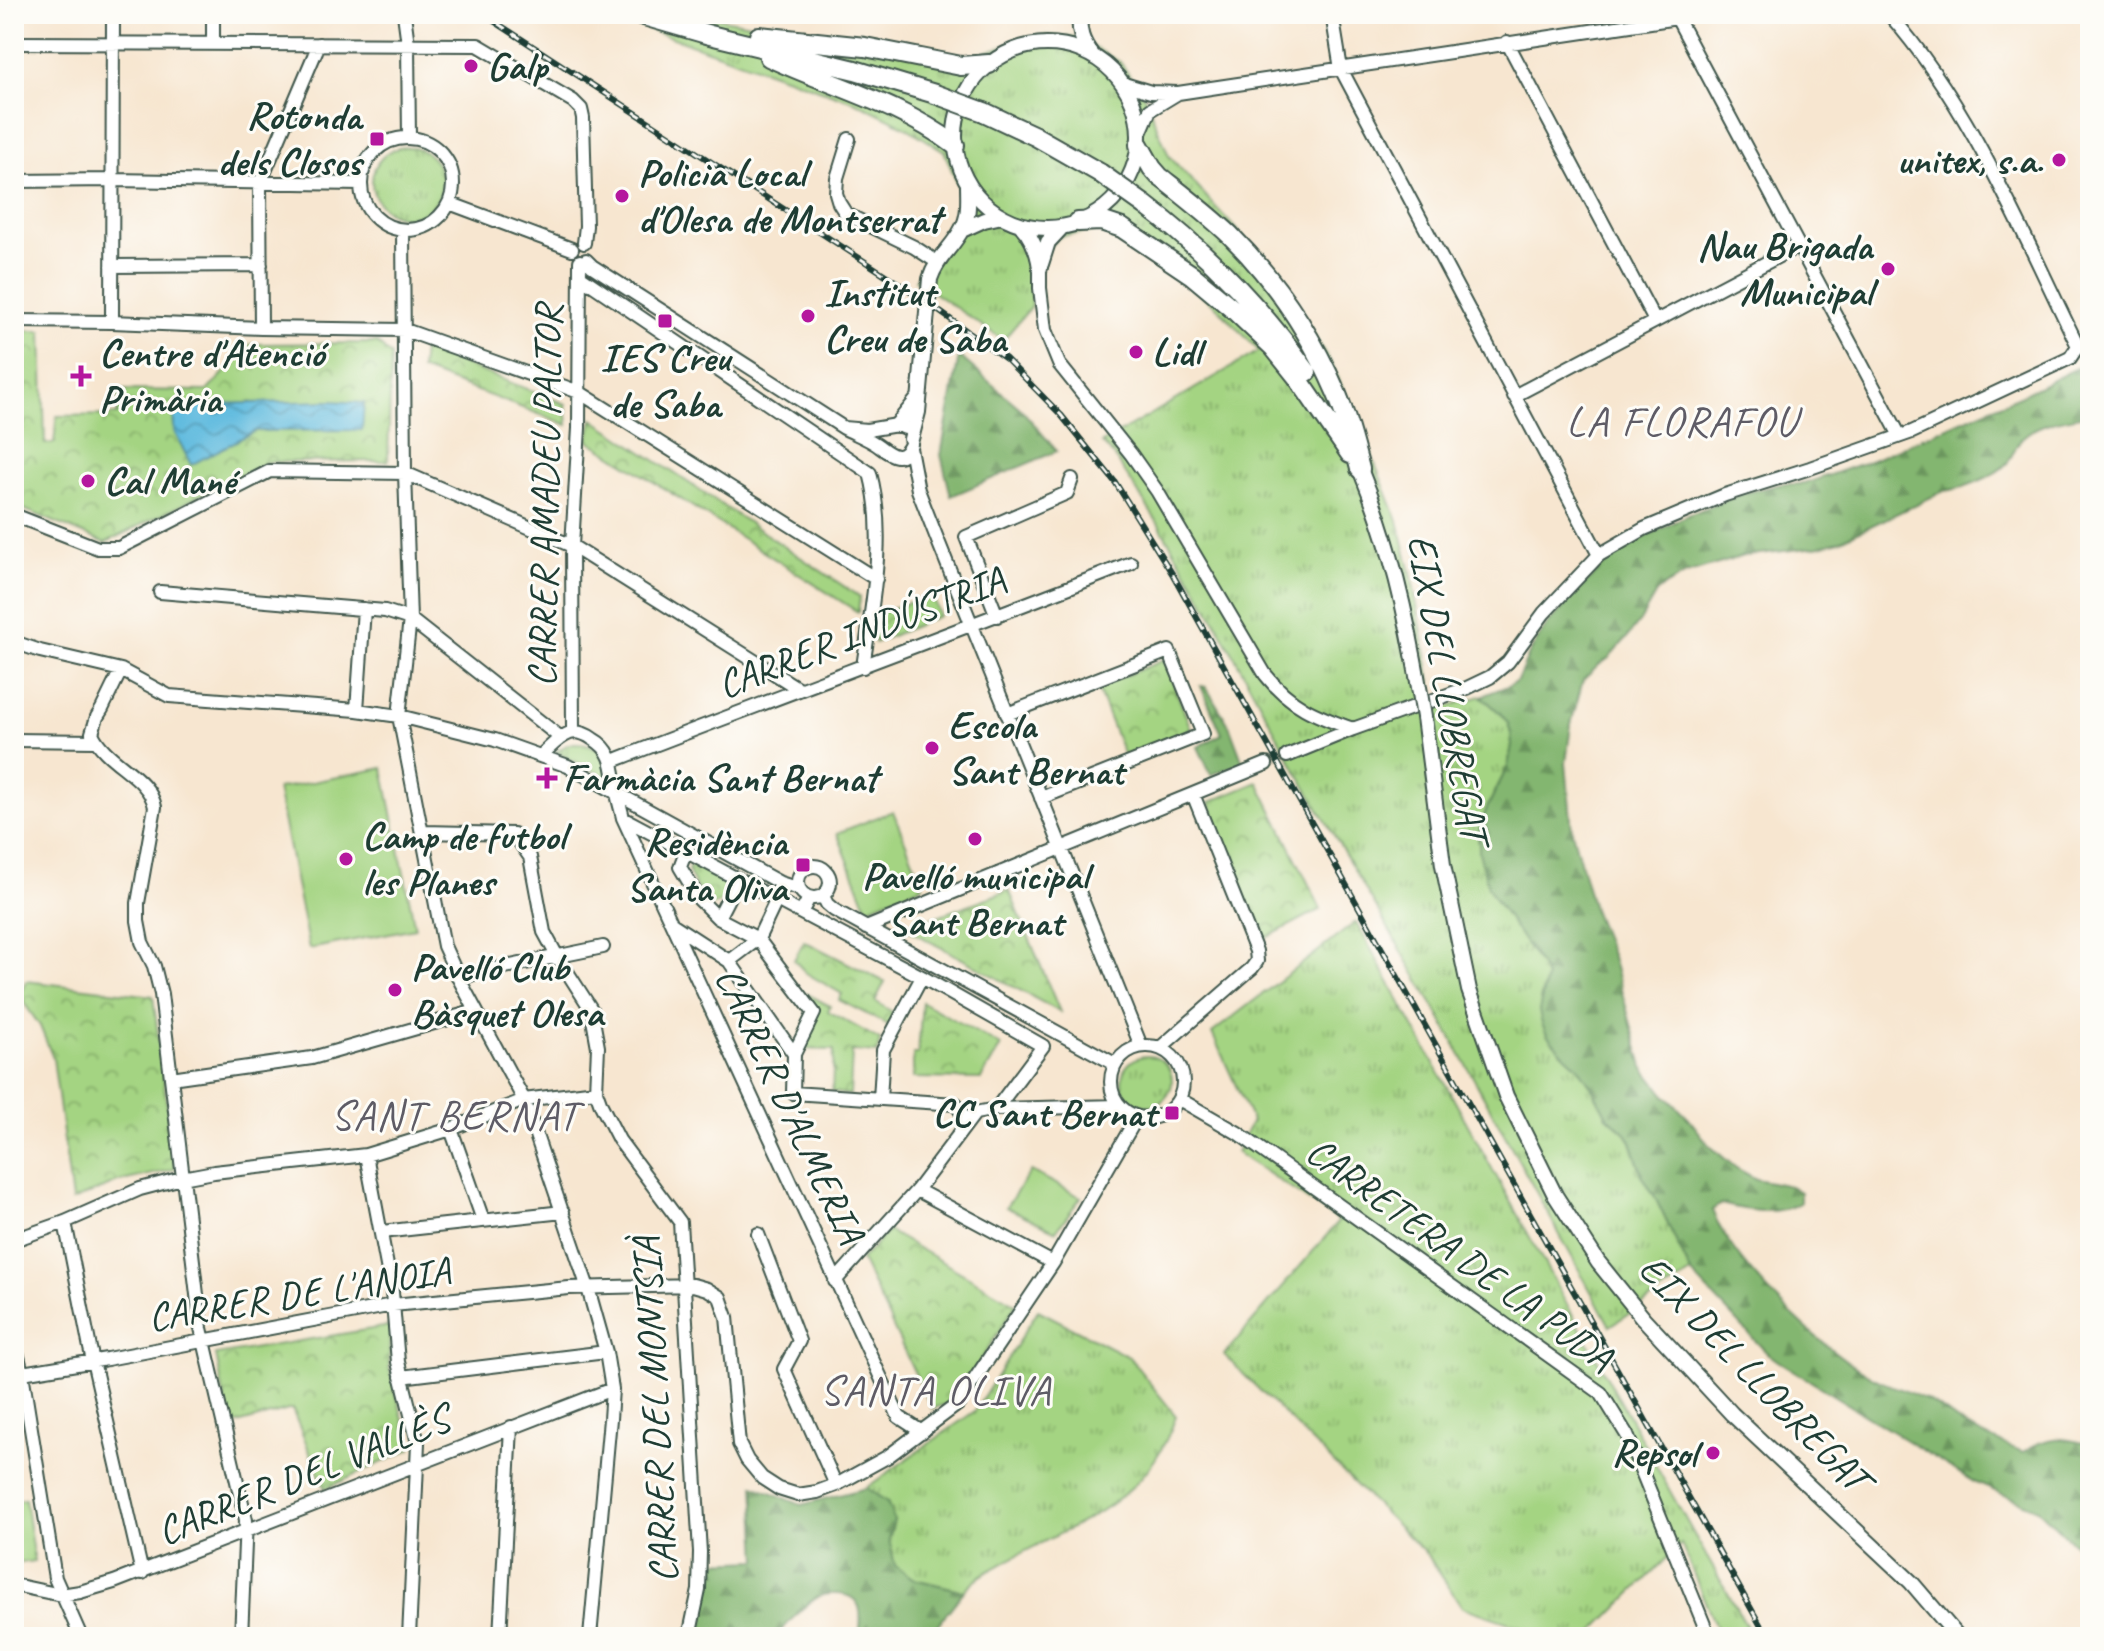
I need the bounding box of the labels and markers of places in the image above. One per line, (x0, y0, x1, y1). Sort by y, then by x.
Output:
place label: Galp (487, 41, 550, 91)
marker: Galp (462, 57, 480, 75)
place label: Rotonda dels Closos (217, 91, 365, 187)
marker: Rotonda dels Closos (368, 130, 386, 148)
place label: unitex, s.a. (1896, 135, 2044, 185)
place label: Policia Local d'Olesa de Montserrat (638, 148, 947, 244)
marker: unitex, s.a. (2050, 151, 2068, 169)
marker: Policia Local d'Olesa de Montserrat (613, 187, 631, 205)
place label: Nau Brigada Municipal (1697, 221, 1880, 317)
marker: Nau Brigada Municipal (1879, 260, 1897, 278)
place label: Institut Creu de Saba (824, 268, 1008, 364)
marker: Institut Creu de Saba (799, 307, 817, 325)
marker: IES Creu de Saba (656, 312, 674, 330)
place label: Lidl (1152, 327, 1207, 377)
place label: Centre d'Atenció Primària (99, 328, 330, 424)
place label: IES Creu de Saba (600, 333, 733, 429)
marker: Lidl (1127, 343, 1145, 361)
marker: Centre d'Atenció Primària (70, 365, 92, 387)
place label: Cal Mané (104, 456, 241, 506)
marker: Cal Mané (79, 472, 97, 490)
place label: Escola Sant Bernat (948, 700, 1128, 796)
marker: Escola Sant Bernat (923, 739, 941, 757)
place label: Farmàcia Sant Bernat (563, 753, 883, 803)
marker: Farmàcia Sant Bernat (538, 769, 556, 787)
place label: Camp de futbol les Planes (362, 811, 573, 907)
place label: Residència Santa Oliva (626, 817, 790, 913)
marker: Pavelló municipal Sant Bernat (966, 830, 984, 848)
marker: Camp de futbol les Planes (337, 850, 355, 868)
place label: Pavelló municipal Sant Bernat (862, 851, 1095, 947)
marker: Residència Santa Oliva (794, 856, 812, 874)
place label: Pavelló Club Bàsquet Olesa (411, 942, 606, 1038)
marker: Pavelló Club Bàsquet Olesa (386, 981, 404, 999)
place label: CC Sant Bernat (932, 1088, 1161, 1138)
marker: CC Sant Bernat (1163, 1104, 1181, 1122)
place label: Repsol (1612, 1428, 1704, 1478)
marker: Repsol (1704, 1444, 1722, 1462)

